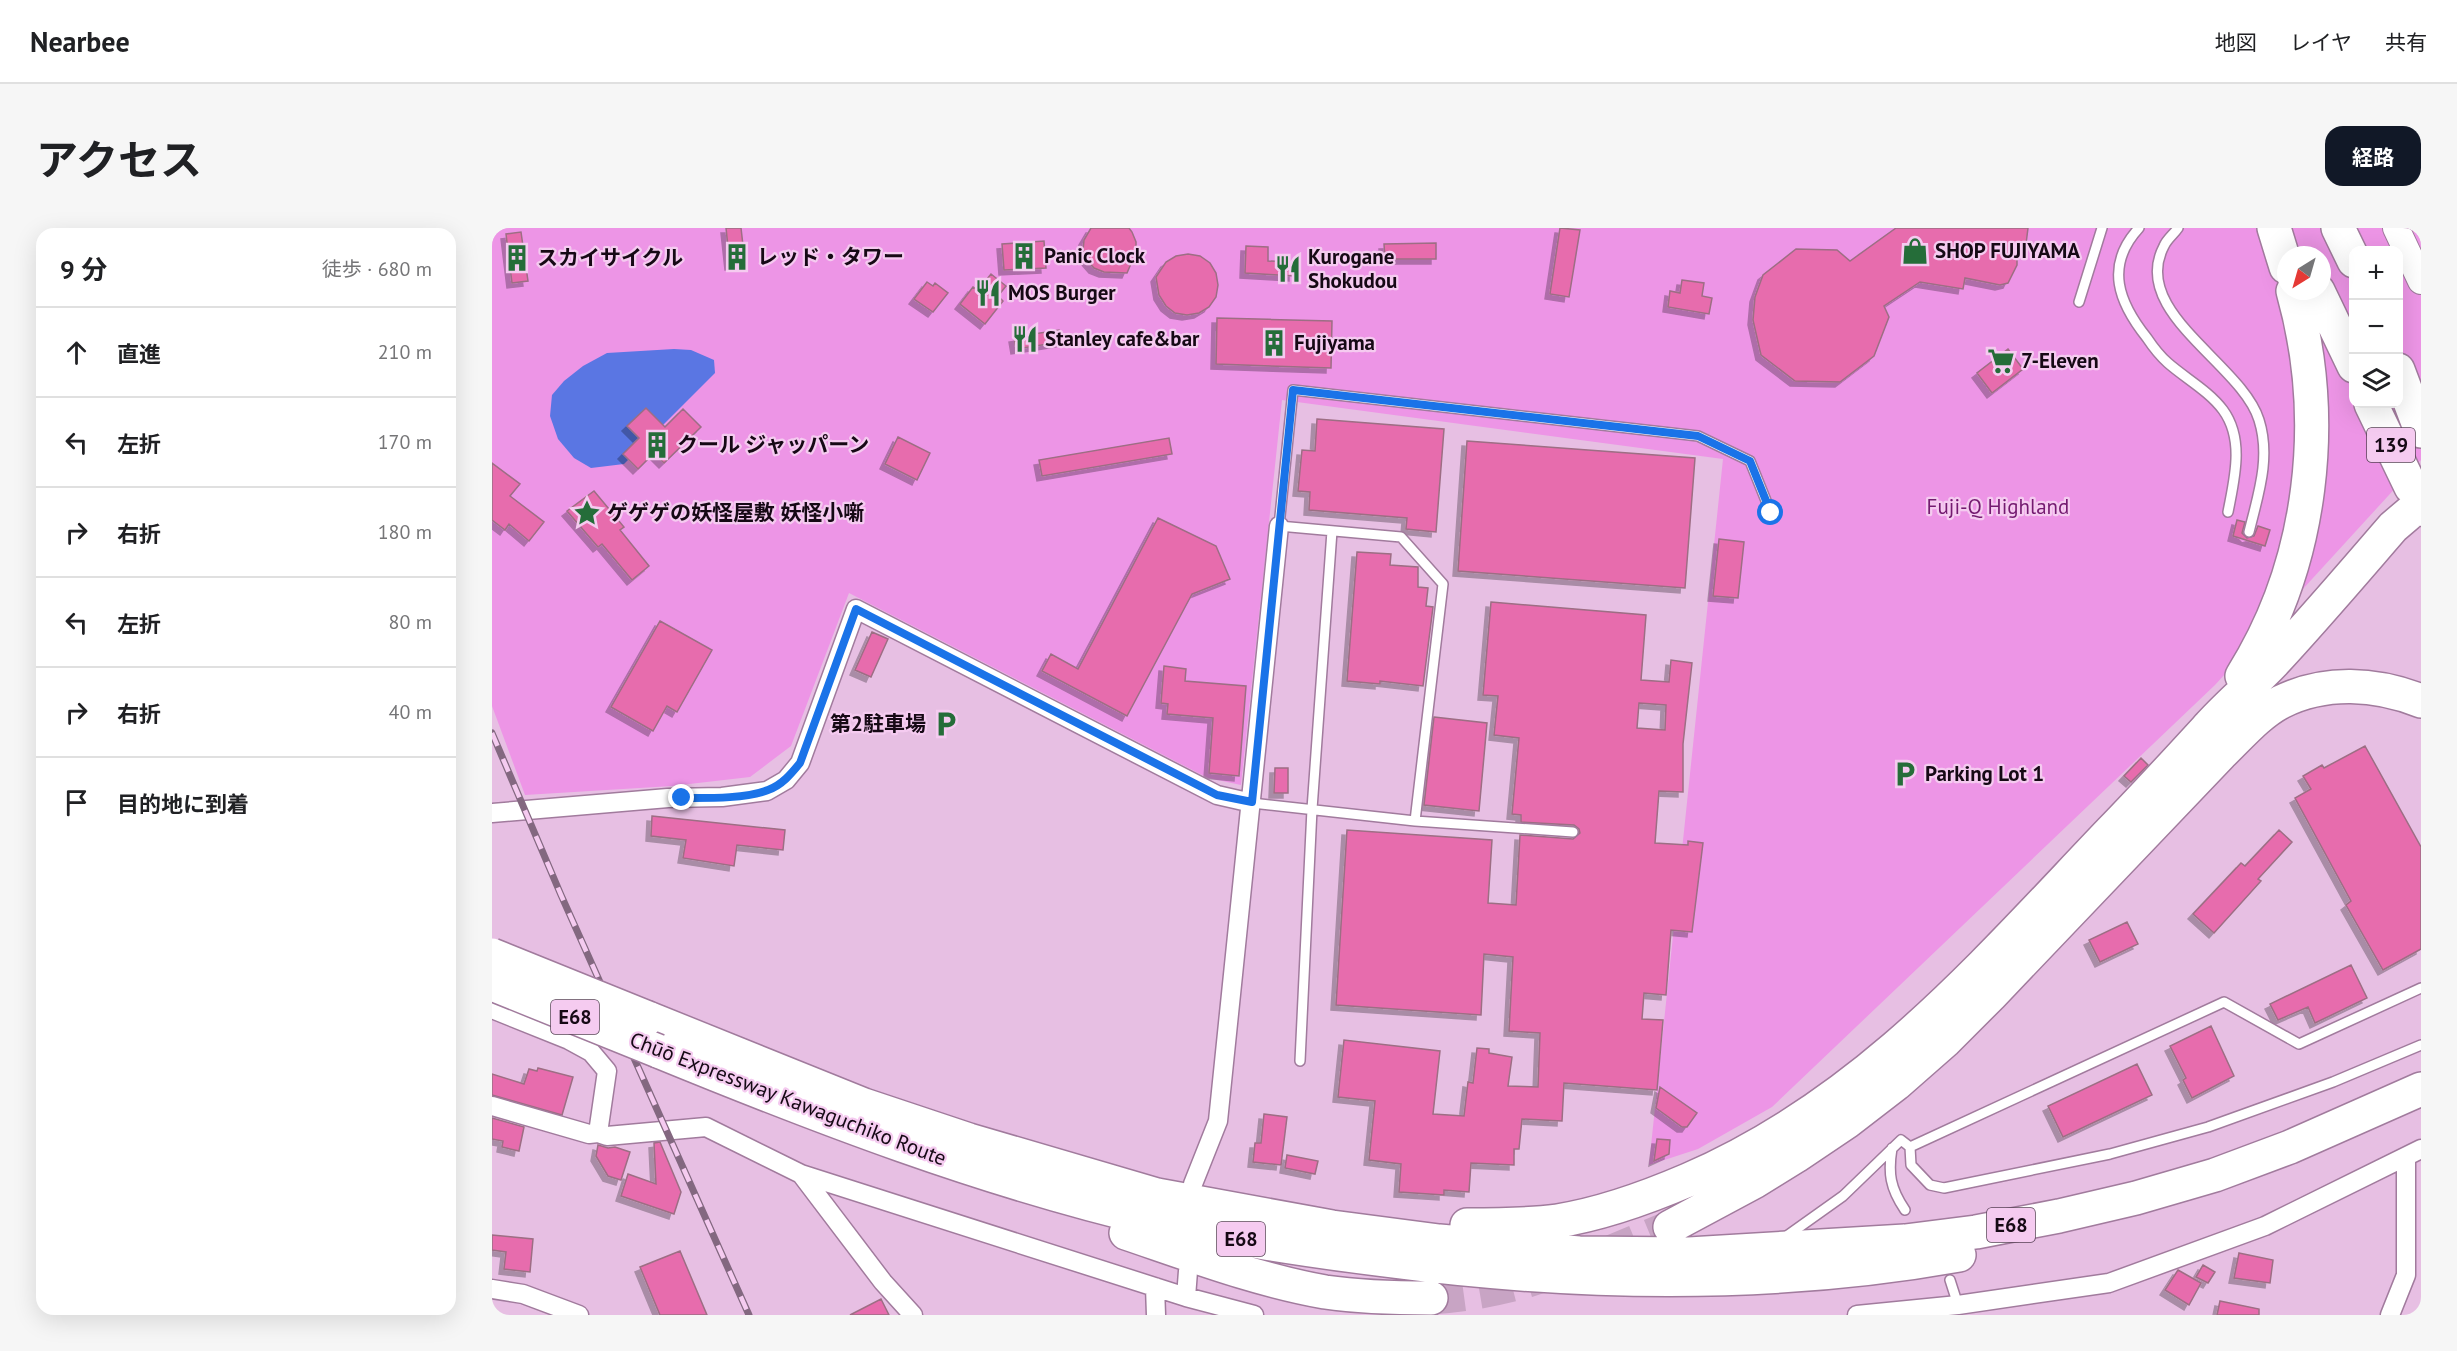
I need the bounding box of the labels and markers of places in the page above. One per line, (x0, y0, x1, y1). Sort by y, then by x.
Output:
shop icon: SHOP FUJIYAMA (1900, 236, 1930, 266)
place label: SHOP FUJIYAMA (1935, 237, 2080, 264)
building icon: Panic Clock (1009, 241, 1039, 271)
building icon: レッド・タワー (722, 242, 752, 272)
place label: Panic Clock (1044, 242, 1146, 269)
building icon: スカイサイクル (502, 243, 532, 273)
place label: レッド・タワー (757, 243, 904, 270)
place label: Kurogane Shokudou (1308, 243, 1397, 294)
place label: スカイサイクル (537, 244, 683, 271)
restaurant icon: Kurogane Shokudou (1273, 254, 1303, 284)
restaurant icon: MOS Burger (973, 278, 1003, 308)
place label: MOS Burger (1008, 279, 1116, 306)
restaurant icon: Stanley cafe&bar (1010, 324, 1040, 354)
place label: Stanley cafe&bar (1045, 325, 1200, 352)
building icon: Fujiyama (1259, 328, 1289, 358)
place label: Fujiyama (1294, 329, 1375, 356)
supermarket icon: 7-Eleven (1986, 346, 2016, 376)
place label: 7-Eleven (2021, 347, 2099, 374)
building icon: クール ジャッパーン (642, 430, 672, 460)
place label: クール ジャッパーン (677, 431, 869, 458)
place icon: ゲゲゲの妖怪屋敷 妖怪小噺 (572, 498, 602, 528)
place label: ゲゲゲの妖怪屋敷 妖怪小噺 (607, 499, 864, 526)
parking icon: 第2駐車場 (931, 709, 961, 739)
place label: 第2駐車場 (830, 710, 926, 737)
parking icon: Parking Lot 1 (1890, 759, 1920, 789)
place label: Parking Lot 1 (1925, 760, 2044, 787)

